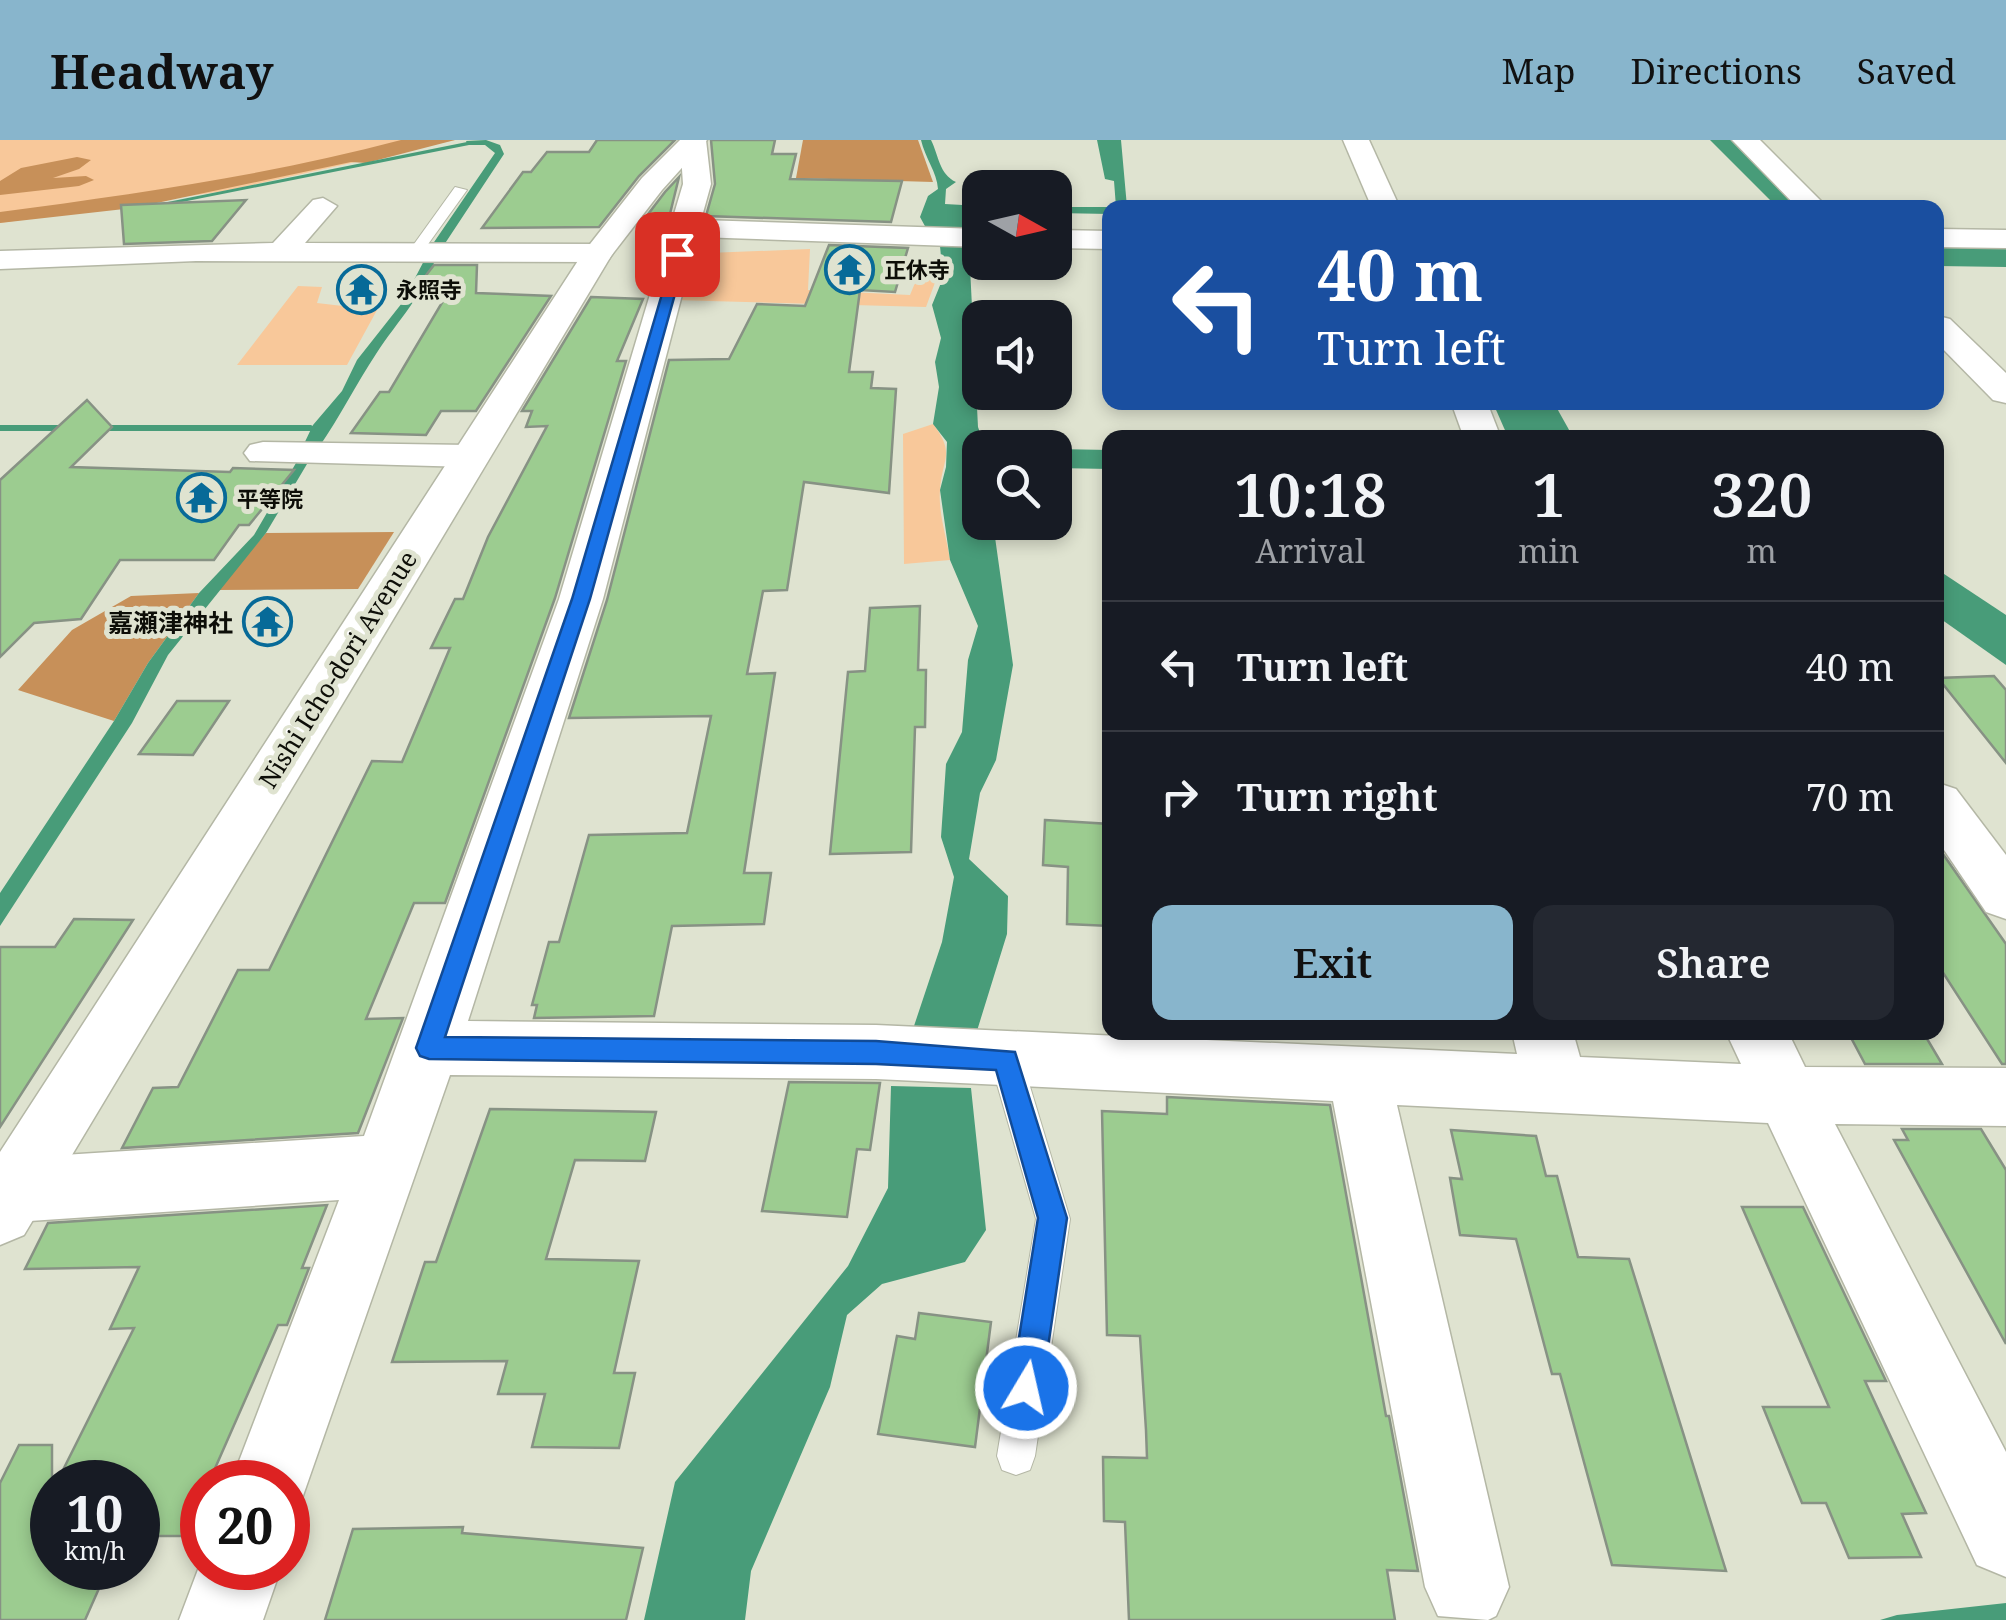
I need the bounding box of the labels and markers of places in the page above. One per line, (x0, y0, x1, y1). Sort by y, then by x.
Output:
pin (635, 212, 720, 297)
temple icon: 正休寺 (823, 243, 875, 295)
place label: 正休寺 (884, 254, 950, 284)
temple icon: 永照寺 (335, 263, 387, 315)
place label: 永照寺 (396, 274, 462, 304)
temple icon: 平等院 (176, 472, 228, 524)
place label: 平等院 (237, 483, 303, 513)
temple icon: 嘉瀬津神社 (242, 596, 294, 648)
place label: 嘉瀬津神社 (108, 605, 233, 639)

